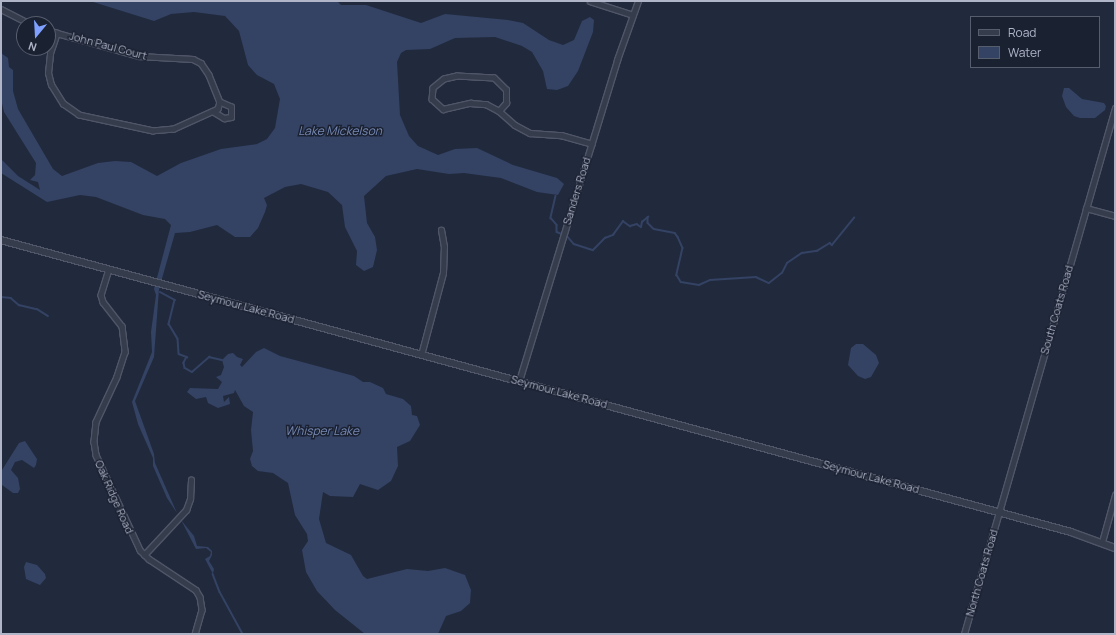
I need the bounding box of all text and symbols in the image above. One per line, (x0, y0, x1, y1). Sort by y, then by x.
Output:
north arrow (16, 16, 56, 56)
legend (970, 16, 1100, 68)
text: Road (1008, 24, 1036, 41)
street label: John Paul Court (68, 29, 148, 63)
text: N (26, 39, 39, 55)
text: Water (1008, 44, 1041, 61)
water label: Lake Mickelson (298, 124, 382, 138)
street label: Sanders Road (560, 156, 594, 226)
street label: South Coats Road (1038, 264, 1076, 356)
street label: Seymour Lake Road (196, 288, 296, 326)
street label: Seymour Lake Road (509, 373, 609, 411)
water label: Whisper Lake (285, 424, 359, 438)
street label: Oak Ridge Road (92, 458, 136, 536)
street label: Seymour Lake Road (821, 458, 921, 496)
street label: North Coats Road (963, 528, 1001, 618)

